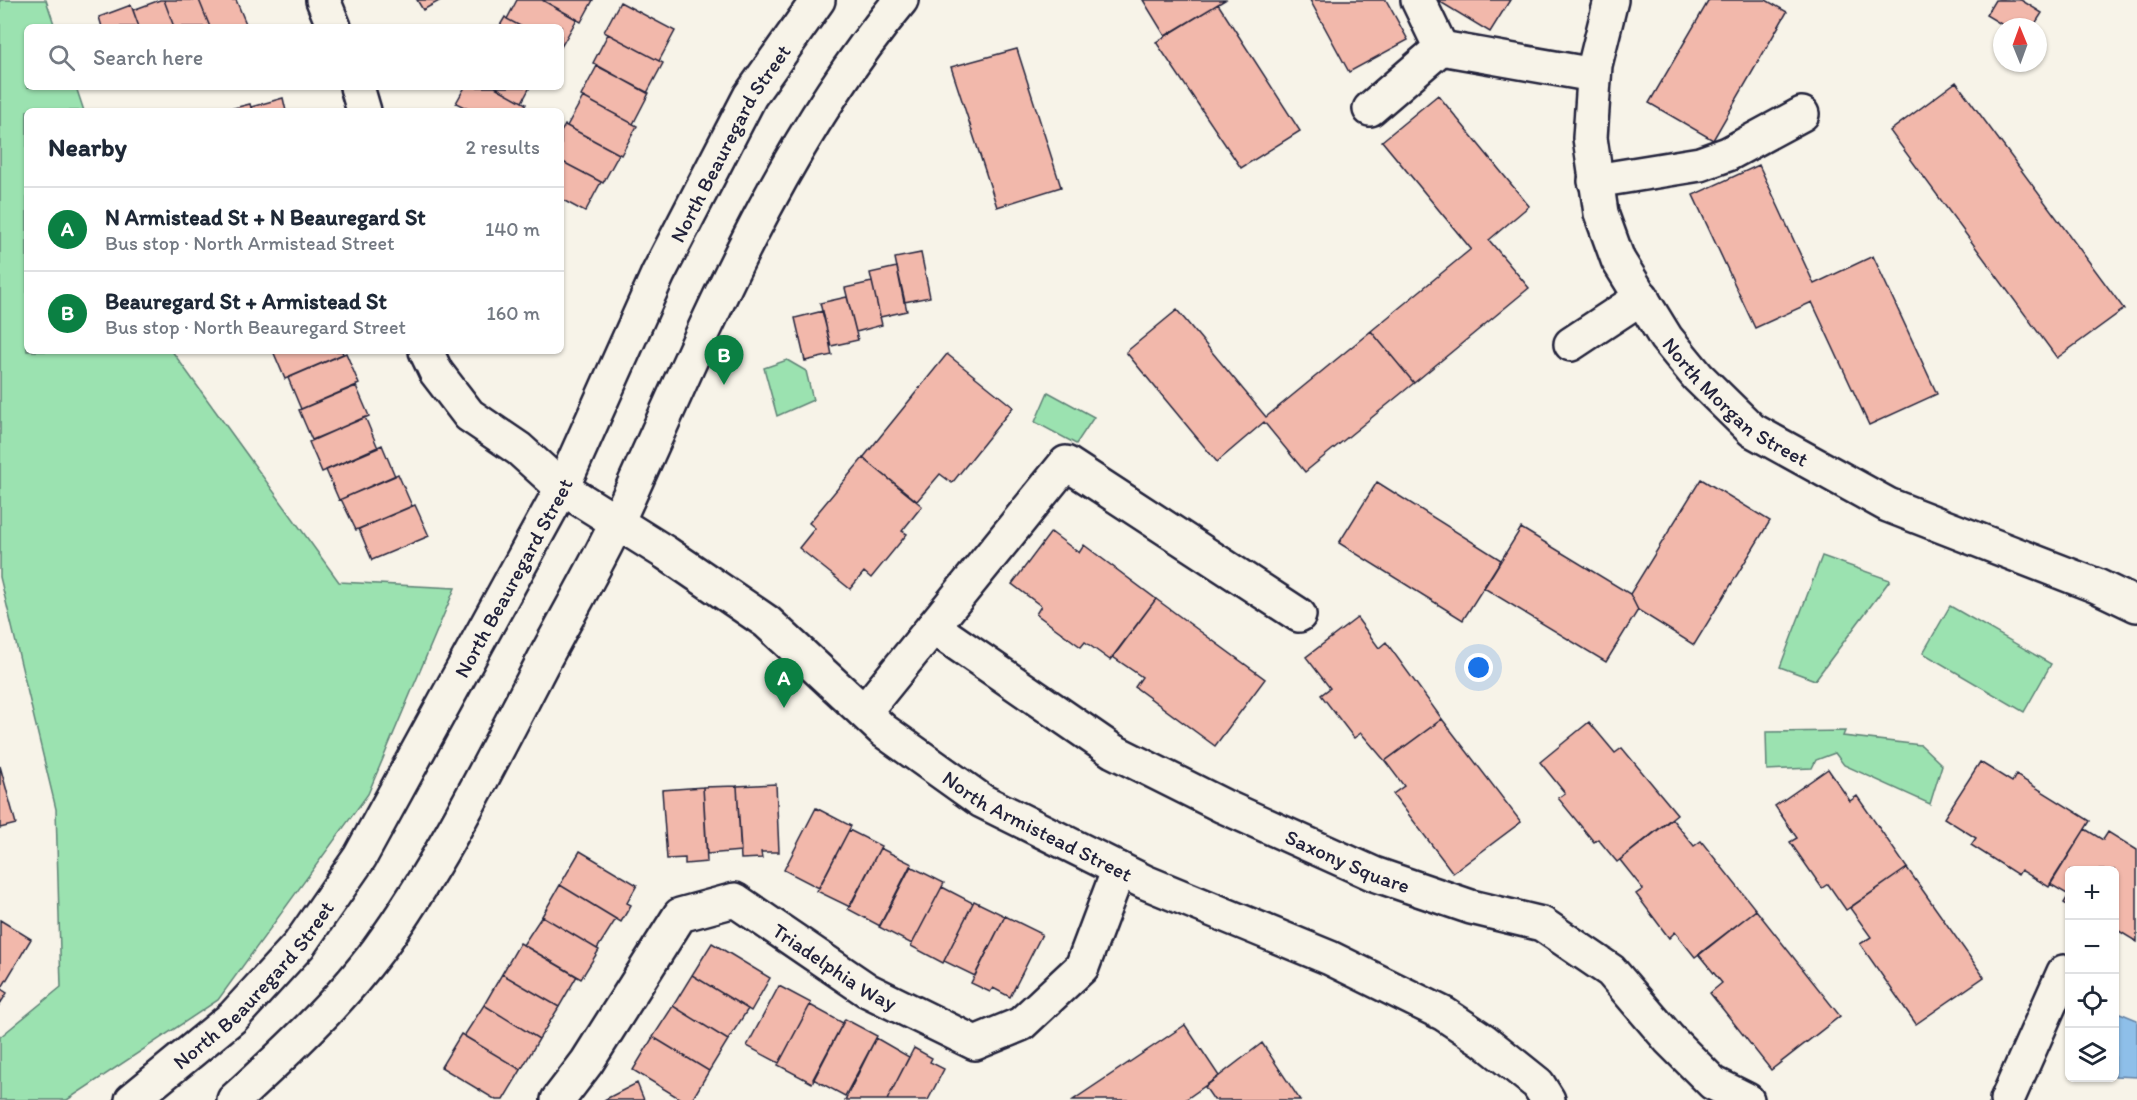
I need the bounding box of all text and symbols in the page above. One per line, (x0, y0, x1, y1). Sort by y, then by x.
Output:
north arrow (1993, 18, 2047, 72)
search box (24, 24, 564, 90)
street label: North Beauregard Street (664, 39, 795, 246)
icon: search (45, 41, 78, 74)
text: Search here (93, 44, 203, 71)
text: Nearby (48, 131, 127, 163)
text: 2 results (466, 135, 540, 159)
text: N Armistead St + N Beauregard St (105, 204, 425, 231)
text: A (61, 217, 74, 241)
text: 140 m (485, 217, 540, 241)
text: Bus stop · North Armistead Street (105, 231, 394, 255)
text: Beauregard St + Armistead St (105, 288, 387, 315)
text: B (61, 301, 74, 325)
text: 160 m (487, 301, 540, 325)
text: Bus stop · North Beauregard Street (105, 315, 406, 339)
street label: North Morgan Street (1658, 332, 1813, 471)
pin: B (704, 336, 744, 385)
street label: North Beauregard Street (448, 474, 577, 682)
your location (1464, 653, 1493, 682)
pin: A (764, 658, 804, 708)
street label: North Armistead Street (938, 765, 1137, 886)
street label: Saxony Square (1282, 823, 1413, 898)
map controls (2065, 866, 2119, 1082)
button: + (2065, 866, 2119, 920)
street label: North Beauregard Street (168, 896, 339, 1074)
street label: Triadelphia Way (768, 917, 901, 1015)
button: − (2065, 920, 2119, 974)
button: locate (2065, 974, 2119, 1028)
button: layers (2065, 1028, 2119, 1082)

